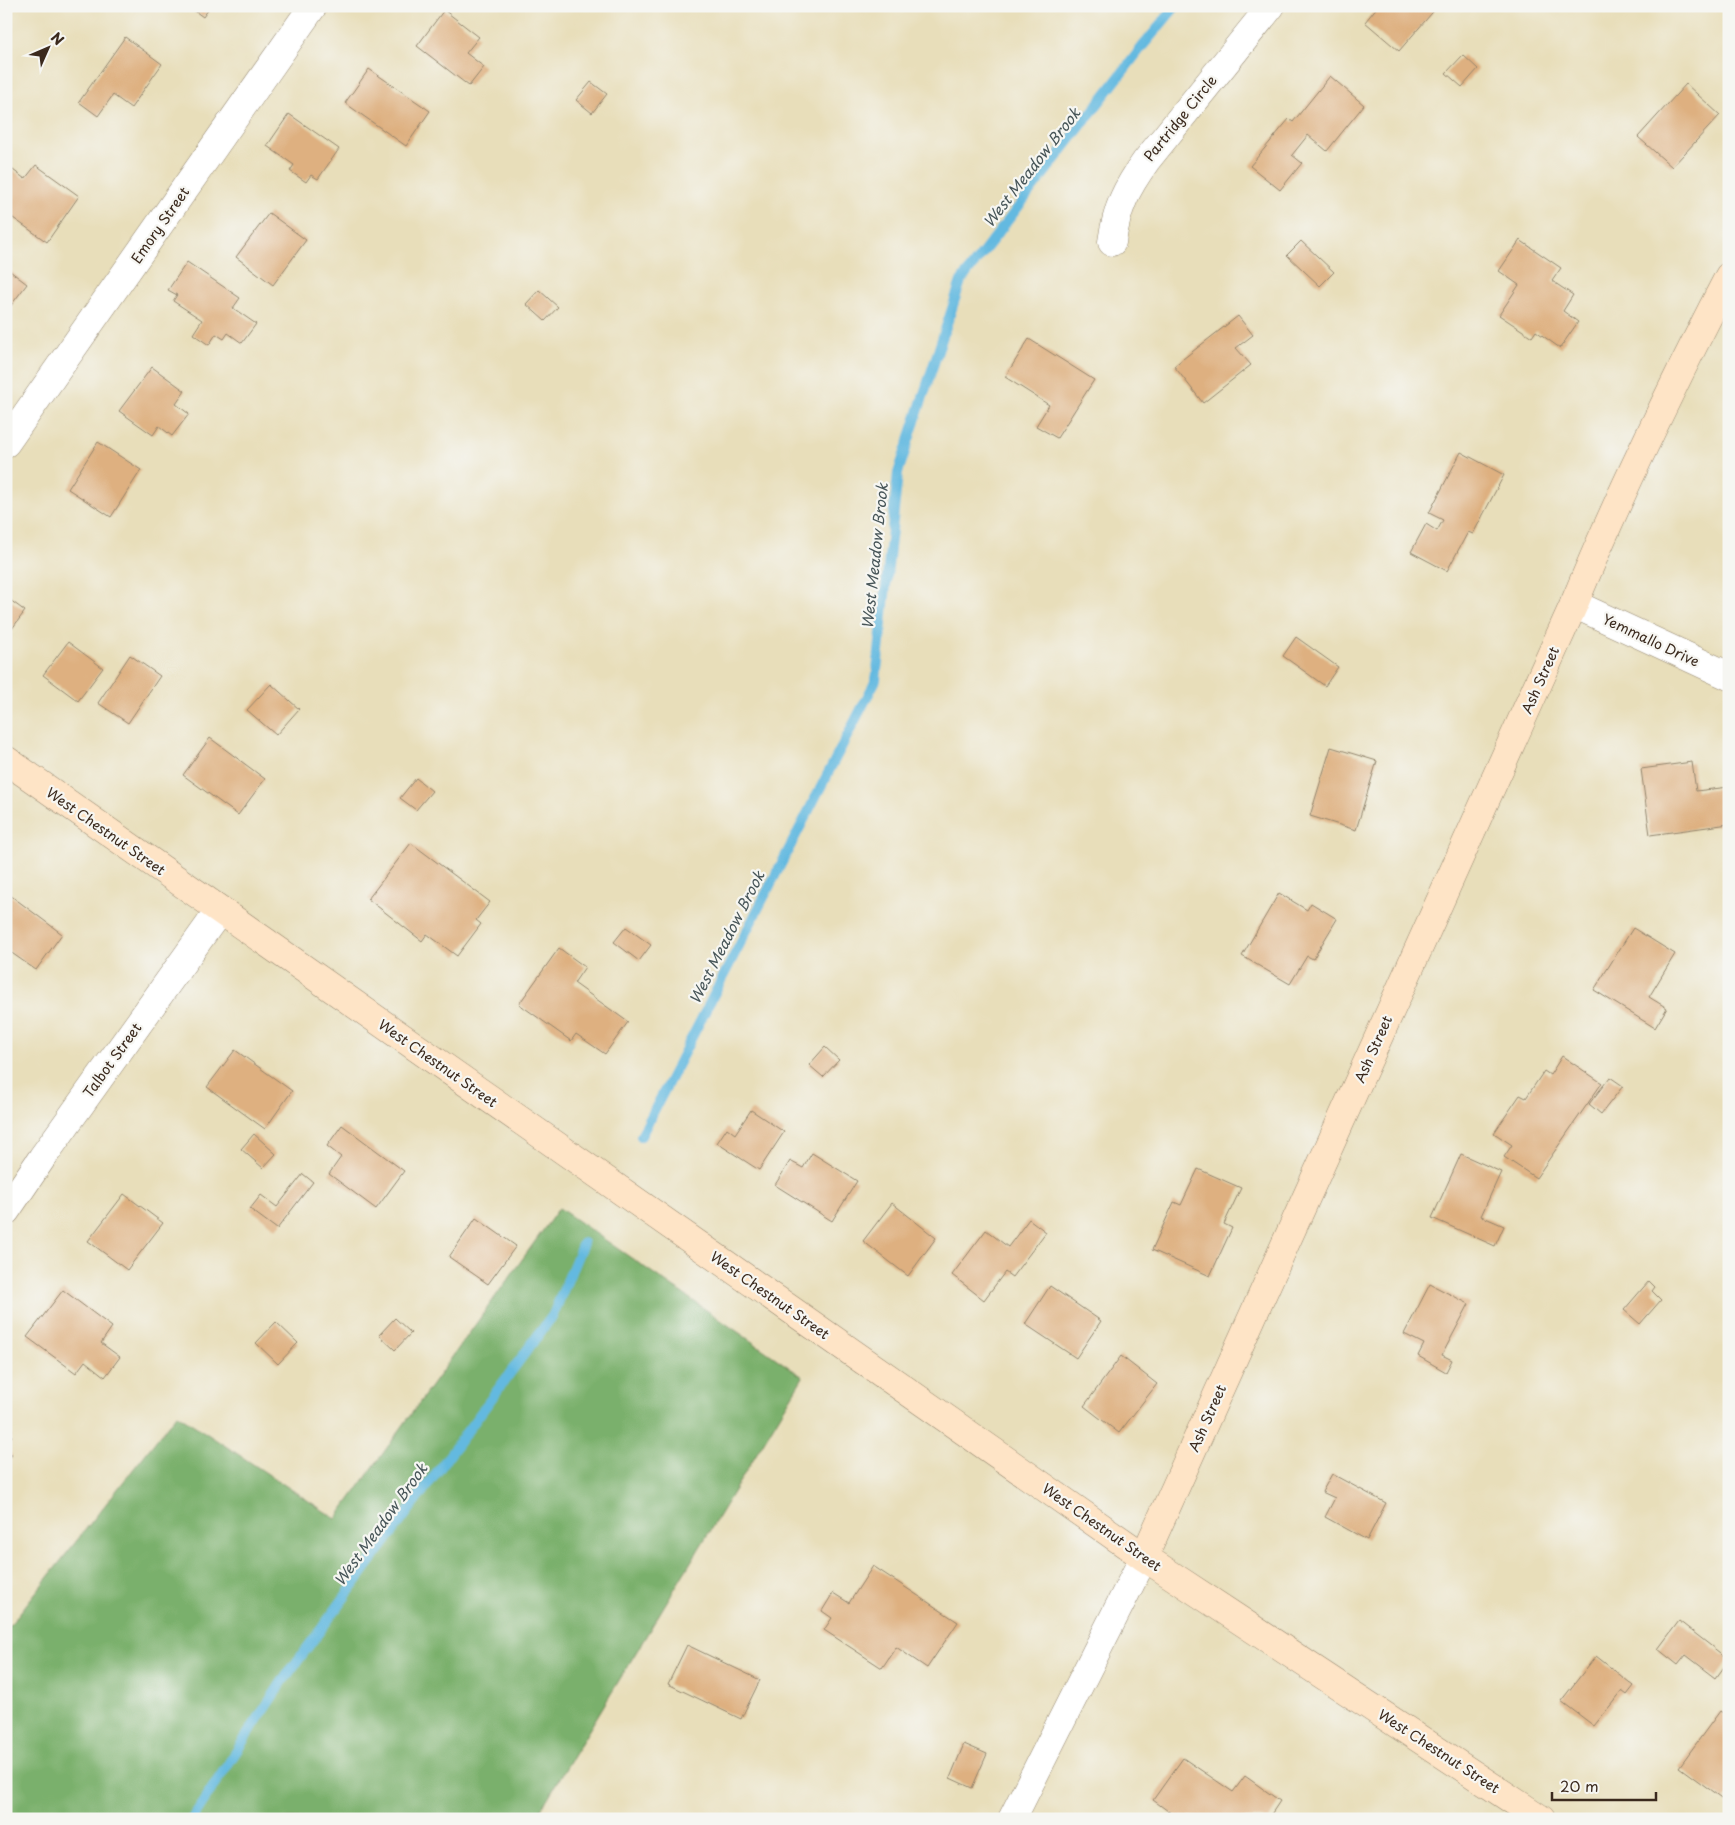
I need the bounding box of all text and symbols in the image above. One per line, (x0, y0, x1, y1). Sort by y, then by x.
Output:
north arrow (22, 22, 72, 72)
text: N (46, 27, 69, 50)
street label: Partridge Circle (1138, 70, 1222, 166)
water label: West Meadow Brook (977, 101, 1086, 232)
street label: Emory Street (126, 182, 194, 268)
water label: West Meadow Brook (855, 480, 893, 630)
street label: Yemmallo Drive (1599, 608, 1703, 672)
street label: Ash Street (1516, 643, 1564, 717)
street label: West Chestnut Street (42, 782, 170, 880)
water label: West Meadow Brook (682, 865, 770, 1008)
street label: Ash Street (1349, 1012, 1397, 1086)
street label: West Chestnut Street (374, 1014, 502, 1112)
street label: Talbot Street (78, 1018, 147, 1102)
street label: West Chestnut Street (706, 1246, 834, 1344)
street label: Ash Street (1183, 1381, 1231, 1455)
water label: West Meadow Brook (328, 1457, 433, 1590)
street label: West Chestnut Street (1038, 1478, 1166, 1576)
street label: West Chestnut Street (1374, 1704, 1504, 1798)
scale bar (1552, 1770, 1656, 1802)
text: 20 m (1560, 1774, 1599, 1797)

